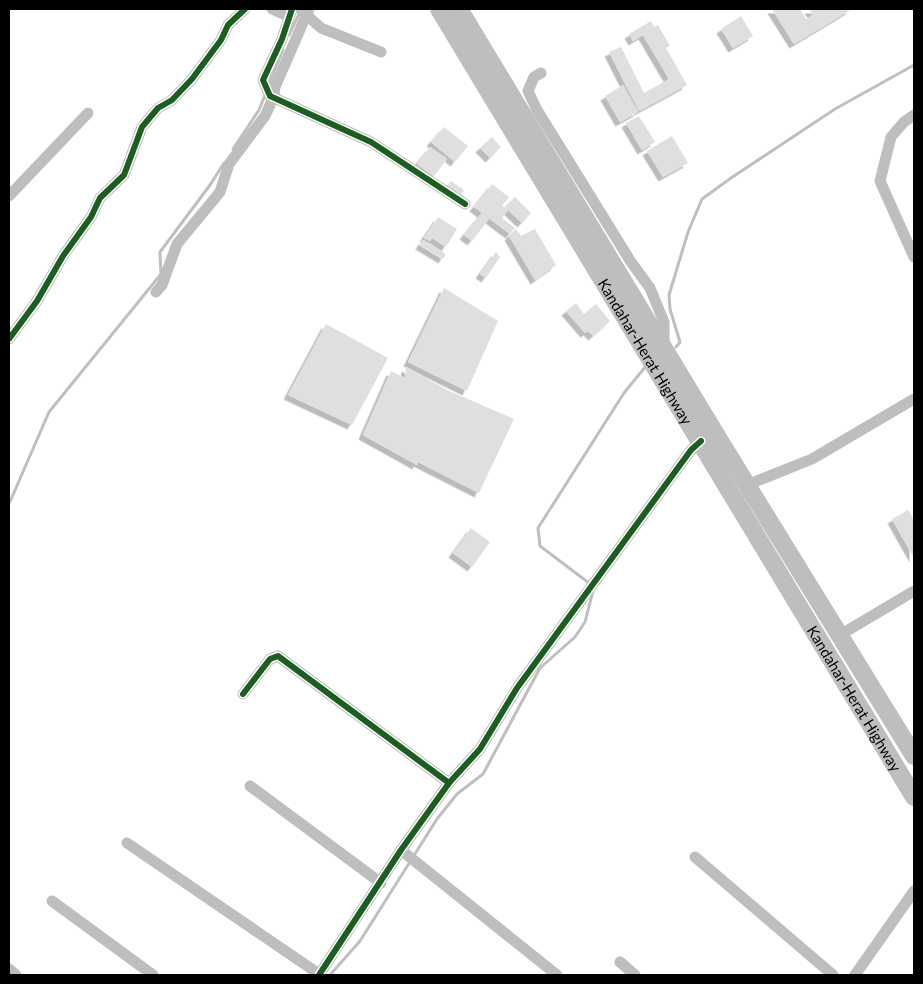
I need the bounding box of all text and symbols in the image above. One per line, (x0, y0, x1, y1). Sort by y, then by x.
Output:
street label: Kandahar-Herat Highway (595, 275, 696, 428)
street label: Kandahar-Herat Highway (804, 622, 906, 775)

